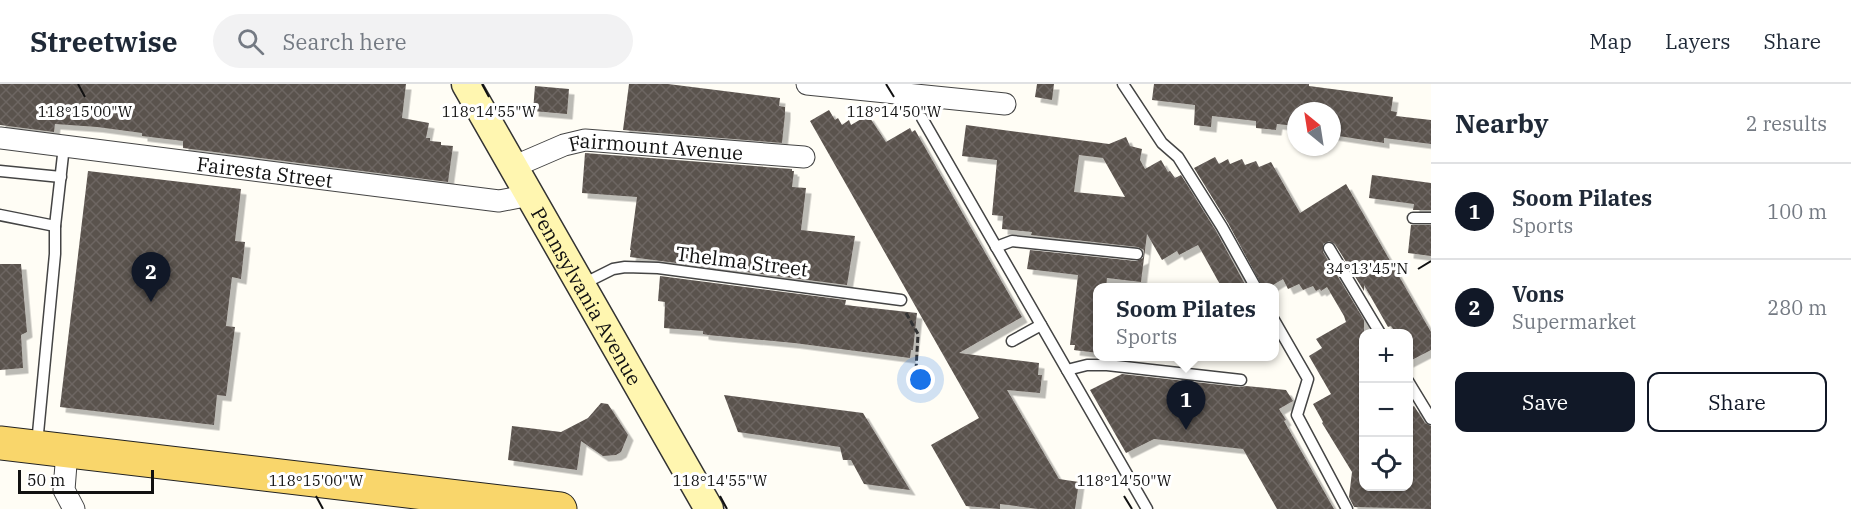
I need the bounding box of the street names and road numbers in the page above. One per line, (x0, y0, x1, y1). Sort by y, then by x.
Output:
street label: Fairmount Avenue (565, 126, 744, 166)
street label: Fairesta Street (195, 149, 335, 193)
street label: Pennsylvania Avenue (525, 202, 649, 390)
street label: Thelma Street (674, 239, 810, 283)

